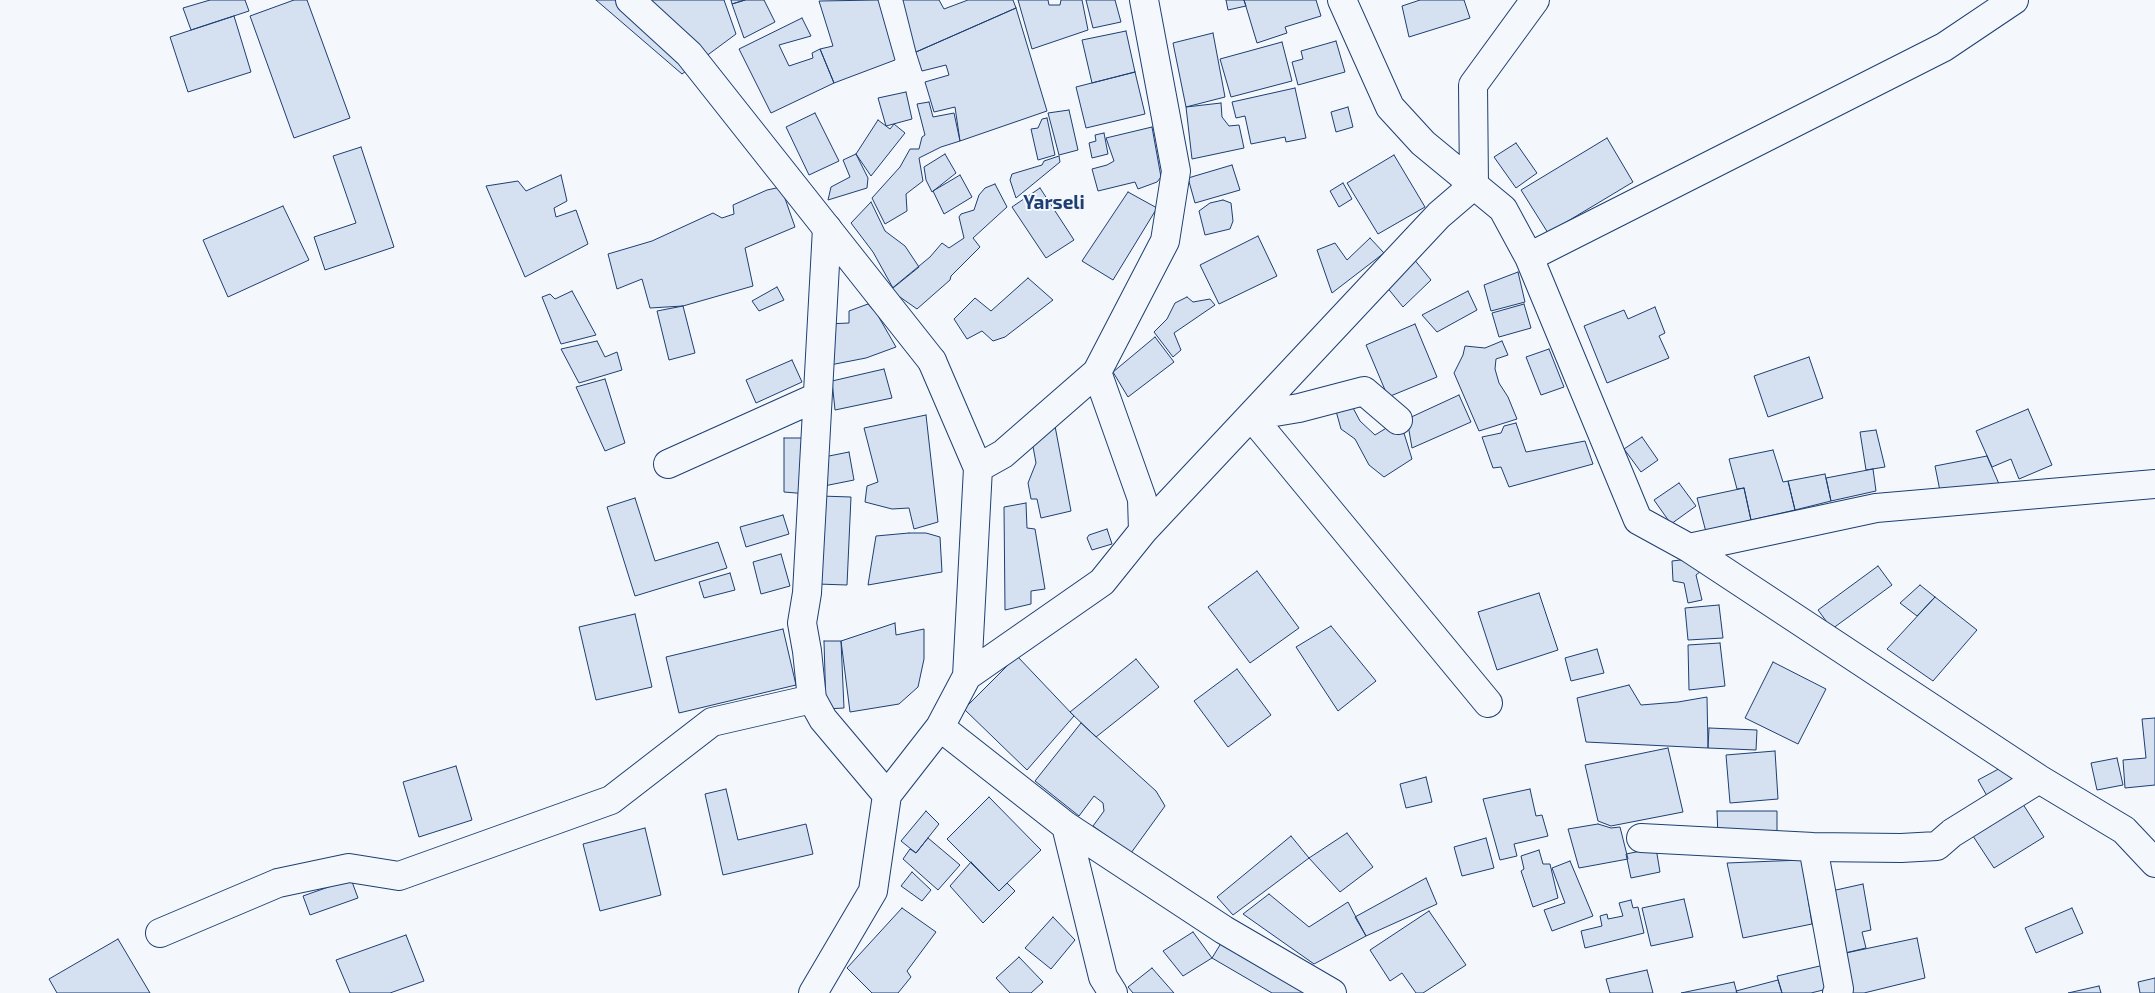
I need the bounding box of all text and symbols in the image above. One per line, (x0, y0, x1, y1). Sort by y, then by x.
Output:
district label: Yarseli (1023, 192, 1085, 214)

